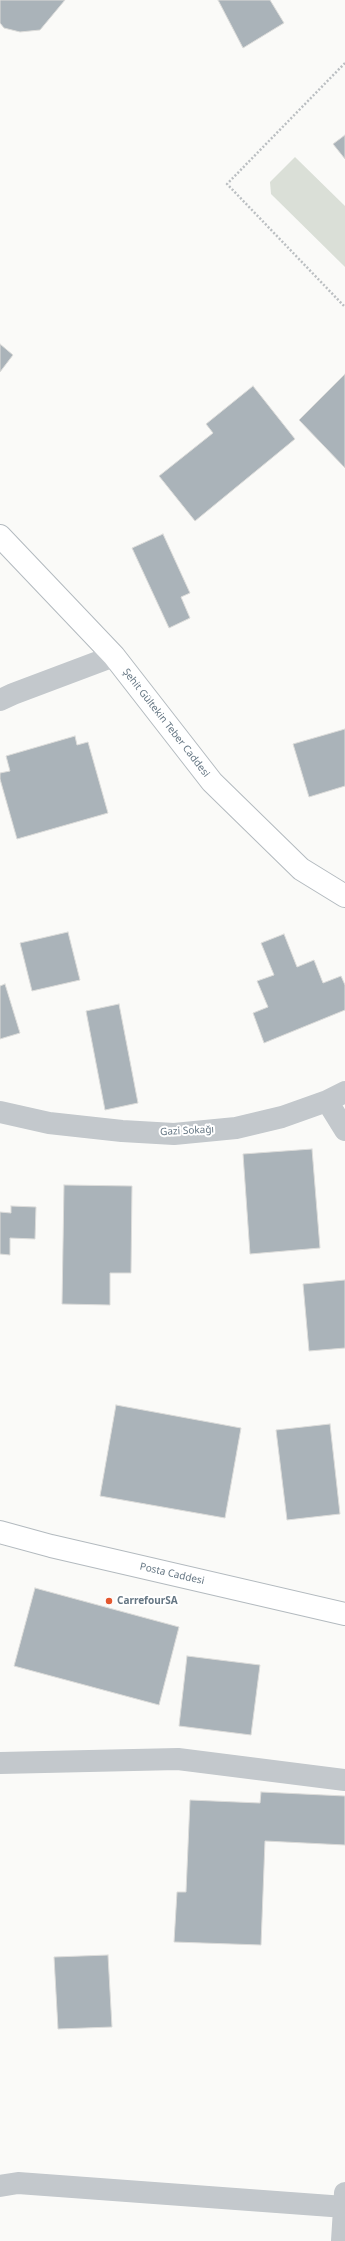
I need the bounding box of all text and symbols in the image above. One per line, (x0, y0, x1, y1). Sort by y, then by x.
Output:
street label: Şehit Gültekin Teber Caddesi (120, 666, 212, 780)
street label: Gazi Sokağı (160, 1124, 214, 1138)
street label: Posta Caddesi (139, 1561, 205, 1587)
place label: CarrefourSA (117, 1595, 178, 1607)
marker: CarrefourSA (104, 1596, 114, 1606)

